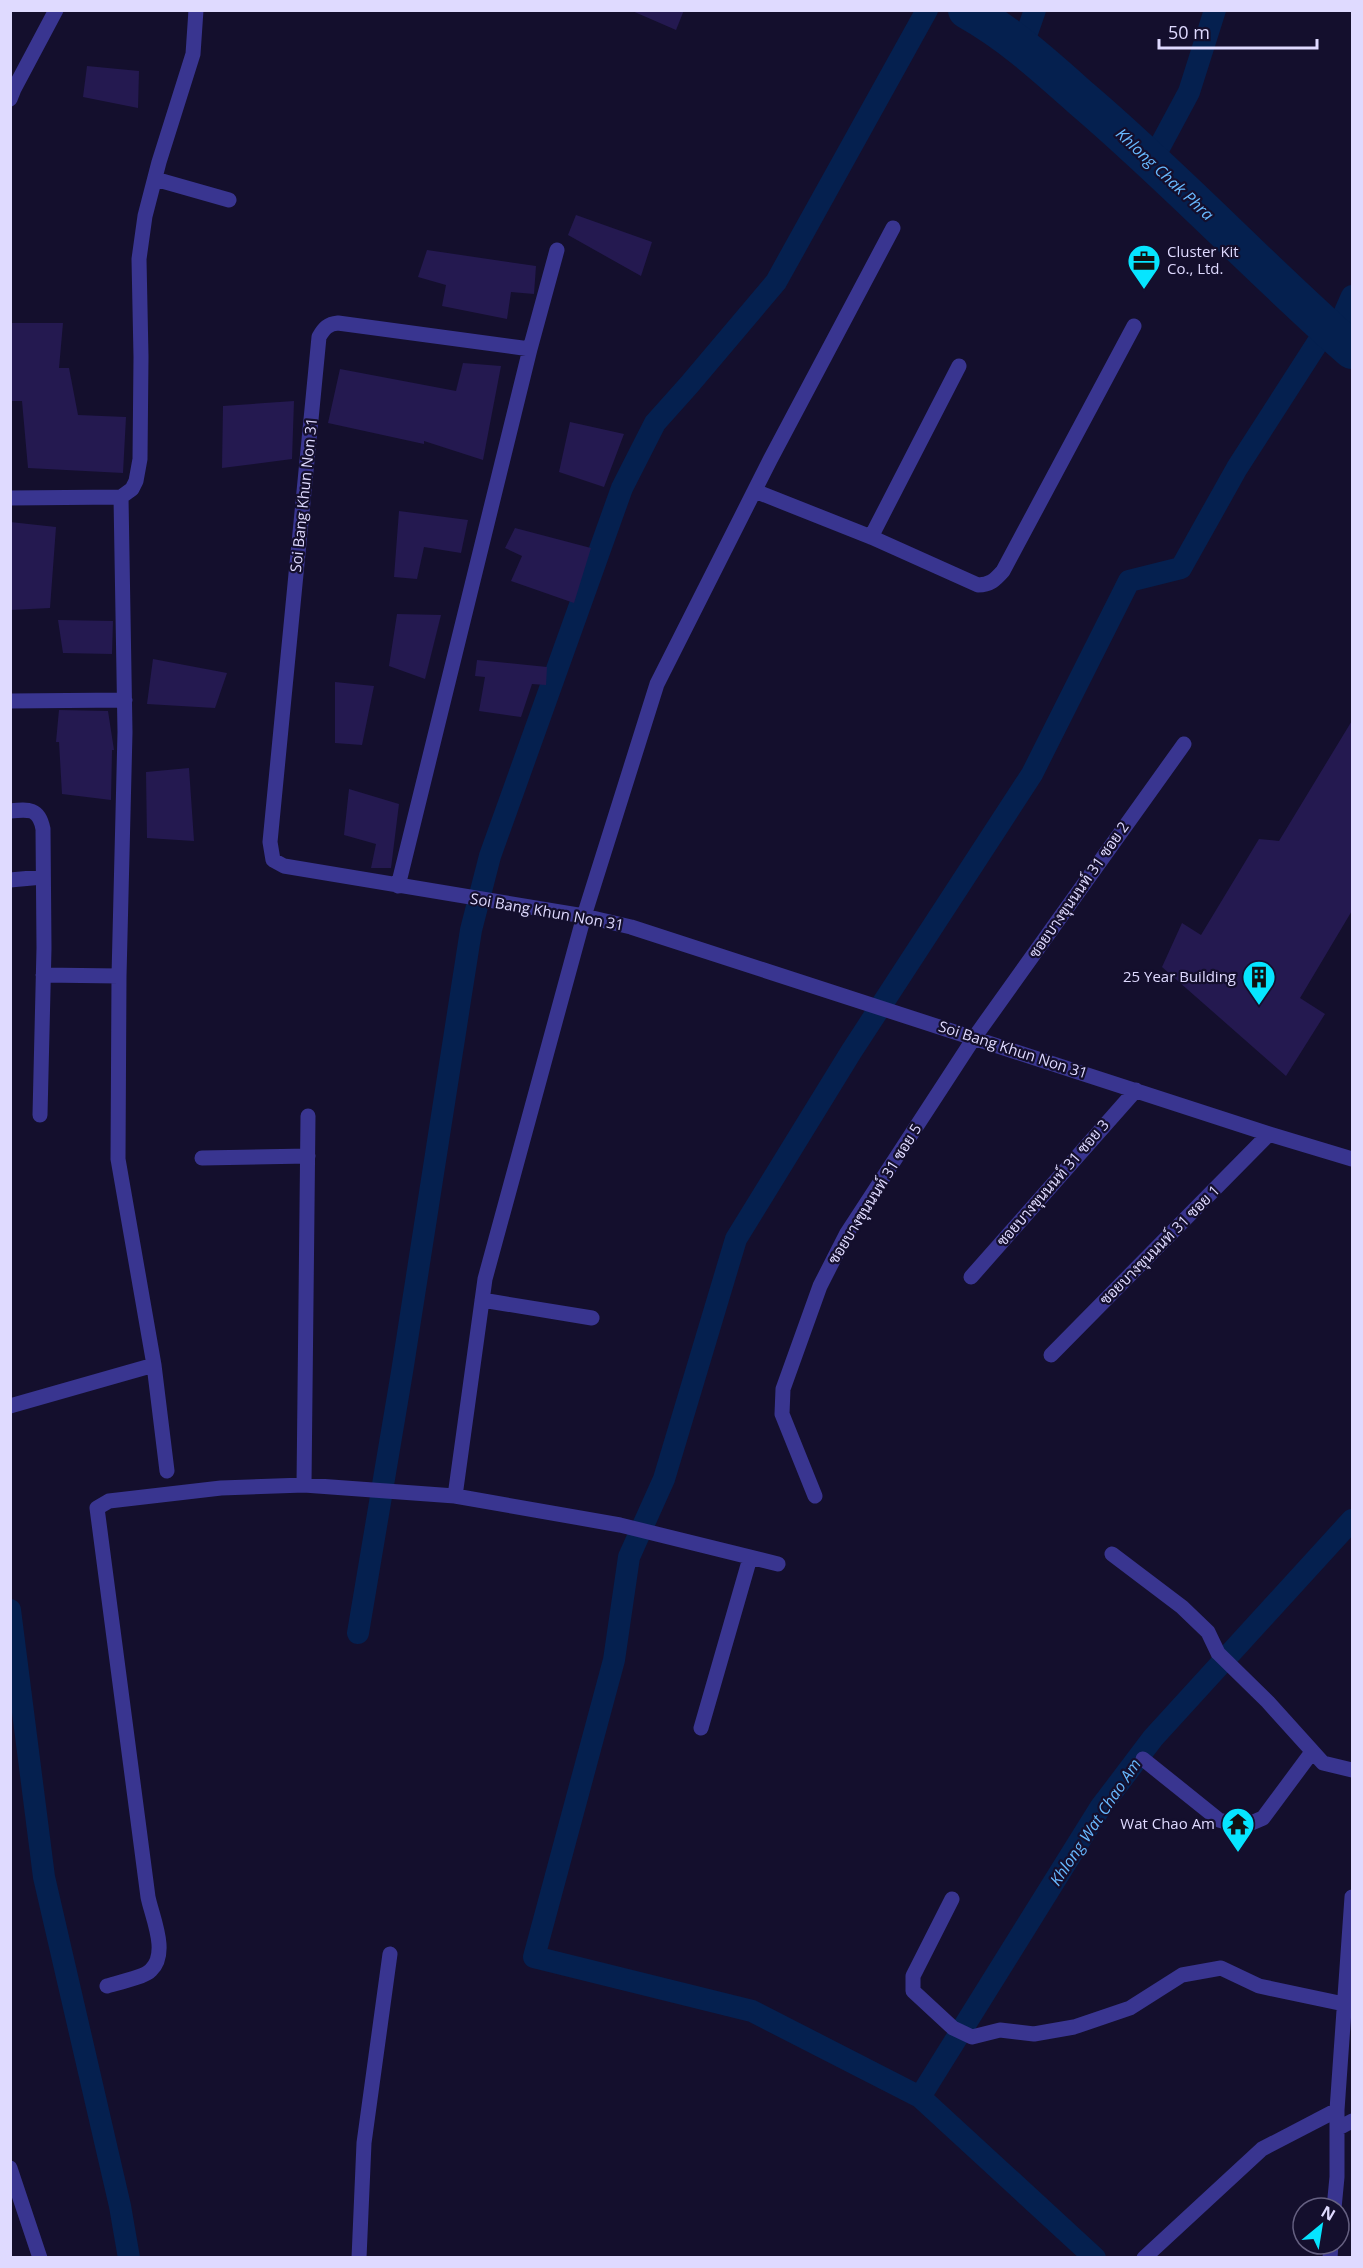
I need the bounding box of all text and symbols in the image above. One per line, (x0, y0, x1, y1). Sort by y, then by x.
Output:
scale bar (1159, 12, 1316, 50)
text: 50 m (1168, 20, 1210, 44)
water label: Khlong Chak Phra (1111, 123, 1219, 225)
place label: Cluster Kit Co., Ltd. (1167, 241, 1239, 278)
office icon: Cluster Kit Co., Ltd. (1126, 243, 1162, 290)
street label: Soi Bang Khun Non 31 (285, 417, 321, 573)
street label: ซอยบางขุนนนท์ 31 ซอย 2 (1024, 817, 1134, 963)
street label: Soi Bang Khun Non 31 (469, 888, 625, 934)
building icon: 25 Year Building (1241, 959, 1277, 1006)
place label: 25 Year Building (1123, 966, 1236, 986)
street label: Soi Bang Khun Non 31 (936, 1016, 1090, 1083)
street label: ซอยบางขุนนนท์ 31 ซอย 3 (992, 1115, 1114, 1251)
street label: ซอยบางขุนนนท์ 31 ซอย 5 (823, 1120, 927, 1268)
street label: ซอยบางขุนนนท์ 31 ซอย 1 (1095, 1180, 1225, 1310)
water label: Khlong Wat Chao Am (1044, 1754, 1146, 1890)
temple icon: Wat Chao Am (1220, 1806, 1256, 1853)
place label: Wat Chao Am (1120, 1813, 1215, 1833)
north arrow (1291, 2196, 1351, 2256)
text: N (1317, 2200, 1340, 2226)

